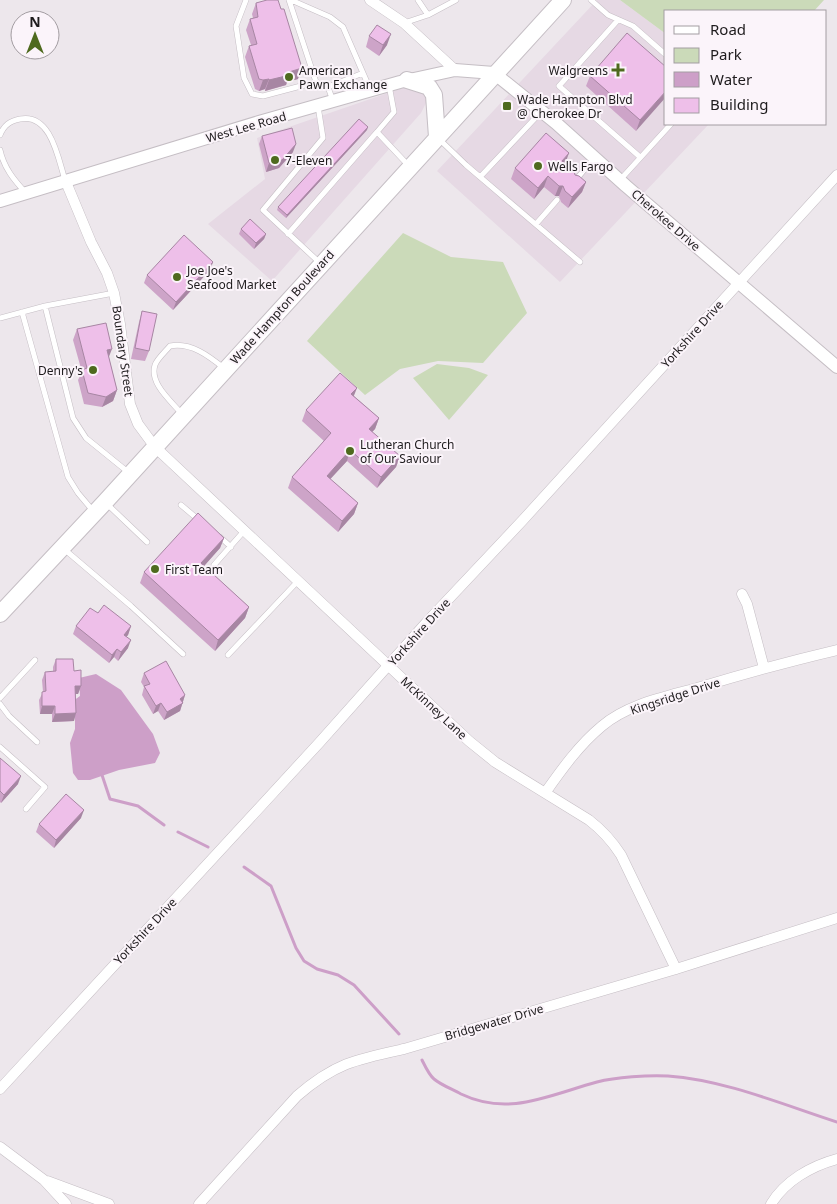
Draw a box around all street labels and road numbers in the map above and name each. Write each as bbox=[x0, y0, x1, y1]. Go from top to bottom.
street label: West Lee Road bbox=[204, 107, 288, 147]
street label: Cherokee Drive bbox=[628, 185, 704, 255]
street label: Wade Hampton Boulevard bbox=[226, 246, 338, 368]
street label: Yorkshire Drive bbox=[657, 296, 727, 371]
street label: Boundary Street bbox=[108, 304, 138, 398]
street label: Yorkshire Drive bbox=[384, 594, 454, 669]
street label: McKinney Lane bbox=[397, 673, 471, 743]
street label: Kingsridge Drive bbox=[628, 673, 722, 719]
street label: Yorkshire Drive bbox=[110, 894, 180, 968]
street label: Bridgewater Drive bbox=[443, 1000, 546, 1044]

